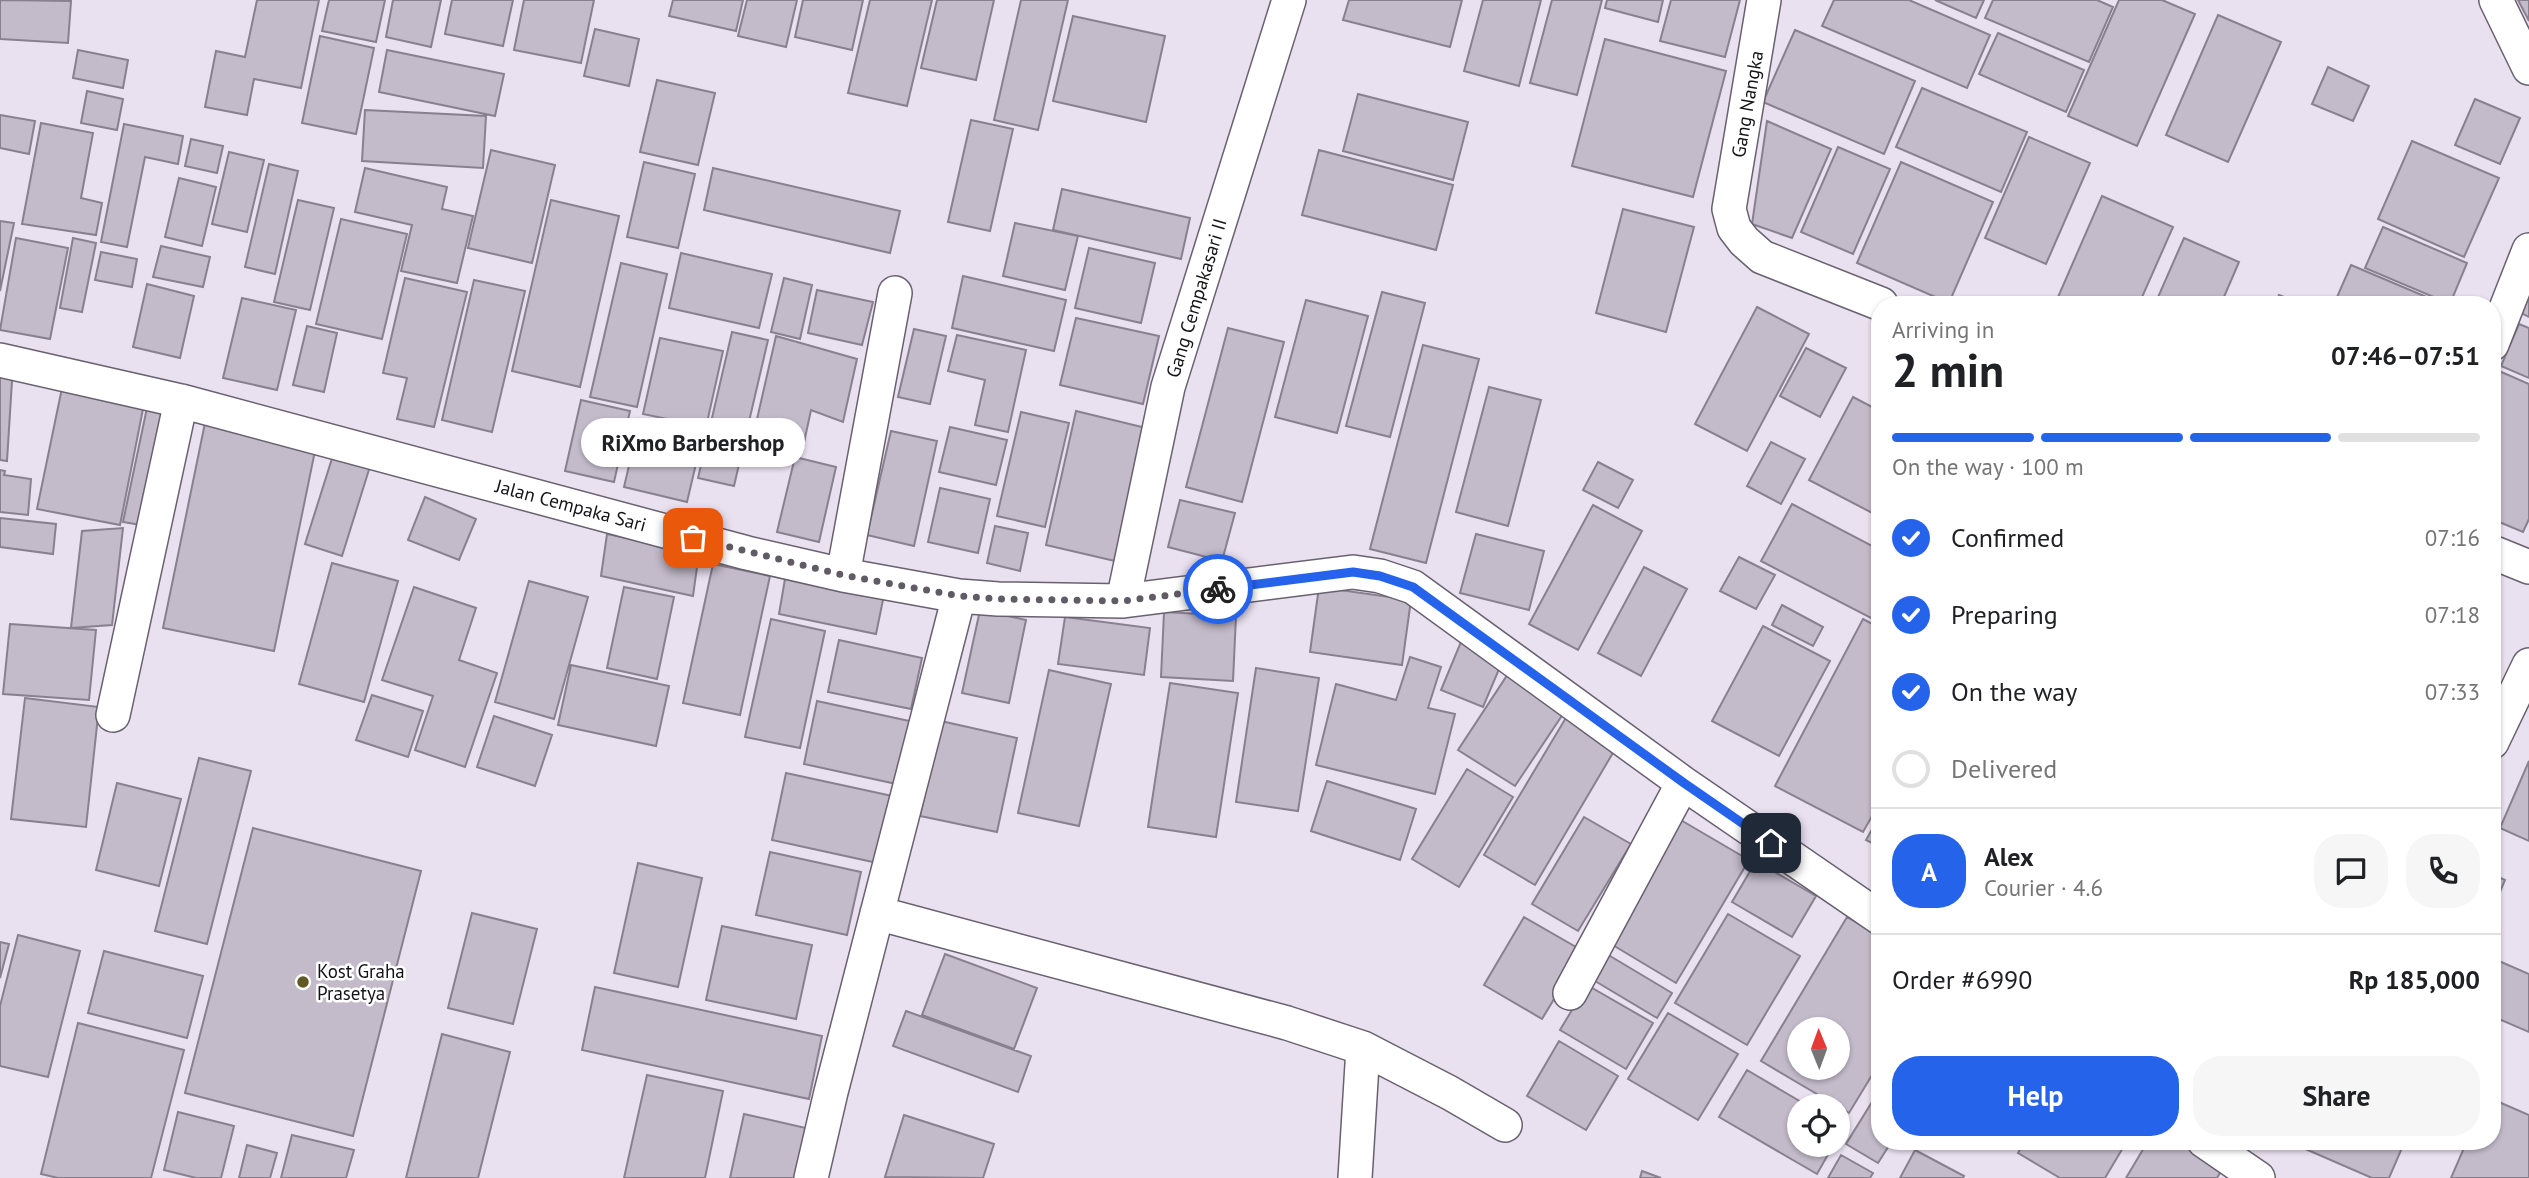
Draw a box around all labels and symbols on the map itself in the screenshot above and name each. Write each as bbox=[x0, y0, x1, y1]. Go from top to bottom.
street label: Gang Nangka bbox=[1726, 49, 1768, 159]
street label: Gang Cempakasari II bbox=[1160, 215, 1232, 381]
callout: RiXmo Barbershop bbox=[581, 419, 805, 468]
street label: Jalan Cempaka Sari bbox=[492, 473, 649, 537]
pin bbox=[663, 508, 723, 568]
courier bbox=[1183, 554, 1253, 624]
pin bbox=[1741, 813, 1801, 873]
place label: Kost Graha Prasetya bbox=[317, 959, 405, 1005]
marker: Kost Graha Prasetya bbox=[295, 974, 311, 990]
north arrow bbox=[1787, 1017, 1850, 1080]

